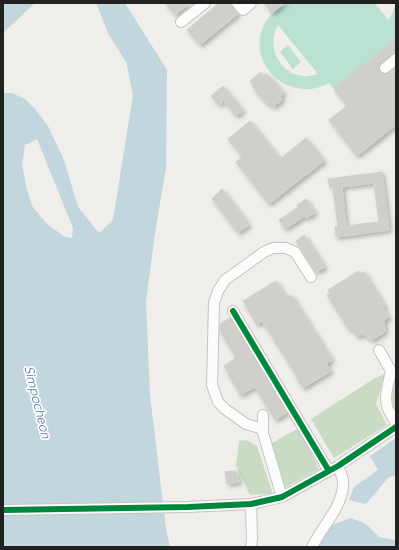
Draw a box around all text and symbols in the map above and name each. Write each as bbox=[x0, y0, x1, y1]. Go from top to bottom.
water label: Simpocheon bbox=[21, 364, 55, 441]

